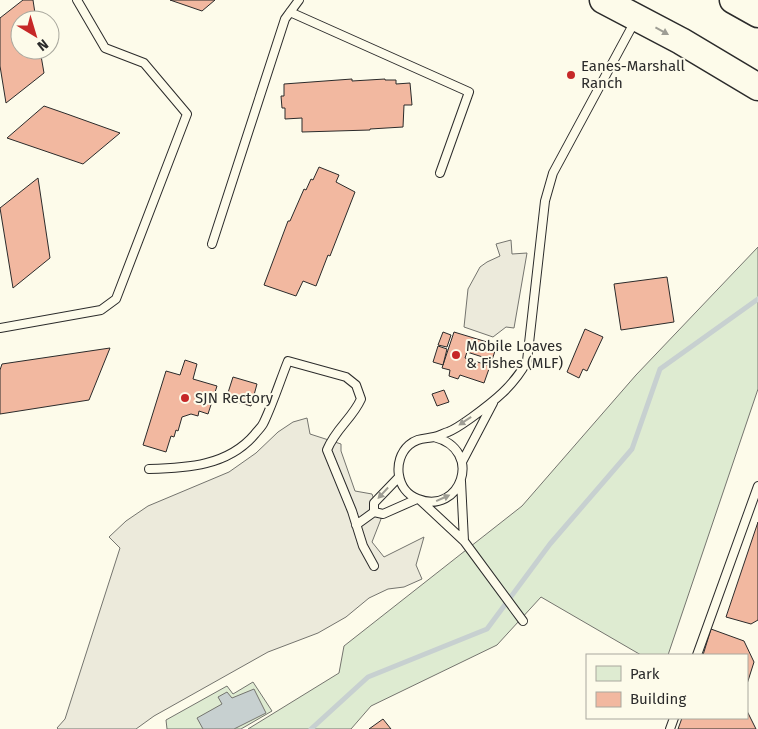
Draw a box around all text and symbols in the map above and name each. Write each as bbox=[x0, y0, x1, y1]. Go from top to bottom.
north arrow bbox=[10, 10, 60, 60]
one-way arrow bbox=[654, 27, 669, 35]
text: N bbox=[34, 35, 52, 54]
place label: Eanes-Marshall Ranch bbox=[581, 57, 685, 92]
marker: Eanes-Marshall Ranch bbox=[565, 69, 577, 81]
place label: Mobile Loaves & Fishes (MLF) bbox=[466, 337, 563, 372]
marker: Mobile Loaves & Fishes (MLF) bbox=[450, 349, 462, 361]
place label: SJN Rectory bbox=[195, 389, 274, 407]
marker: SJN Rectory bbox=[179, 392, 191, 404]
one-way arrow bbox=[459, 417, 472, 426]
one-way arrow bbox=[377, 487, 389, 499]
one-way arrow bbox=[436, 493, 450, 501]
legend bbox=[586, 654, 748, 719]
text: Park bbox=[630, 665, 660, 683]
text: Building bbox=[630, 690, 686, 708]

